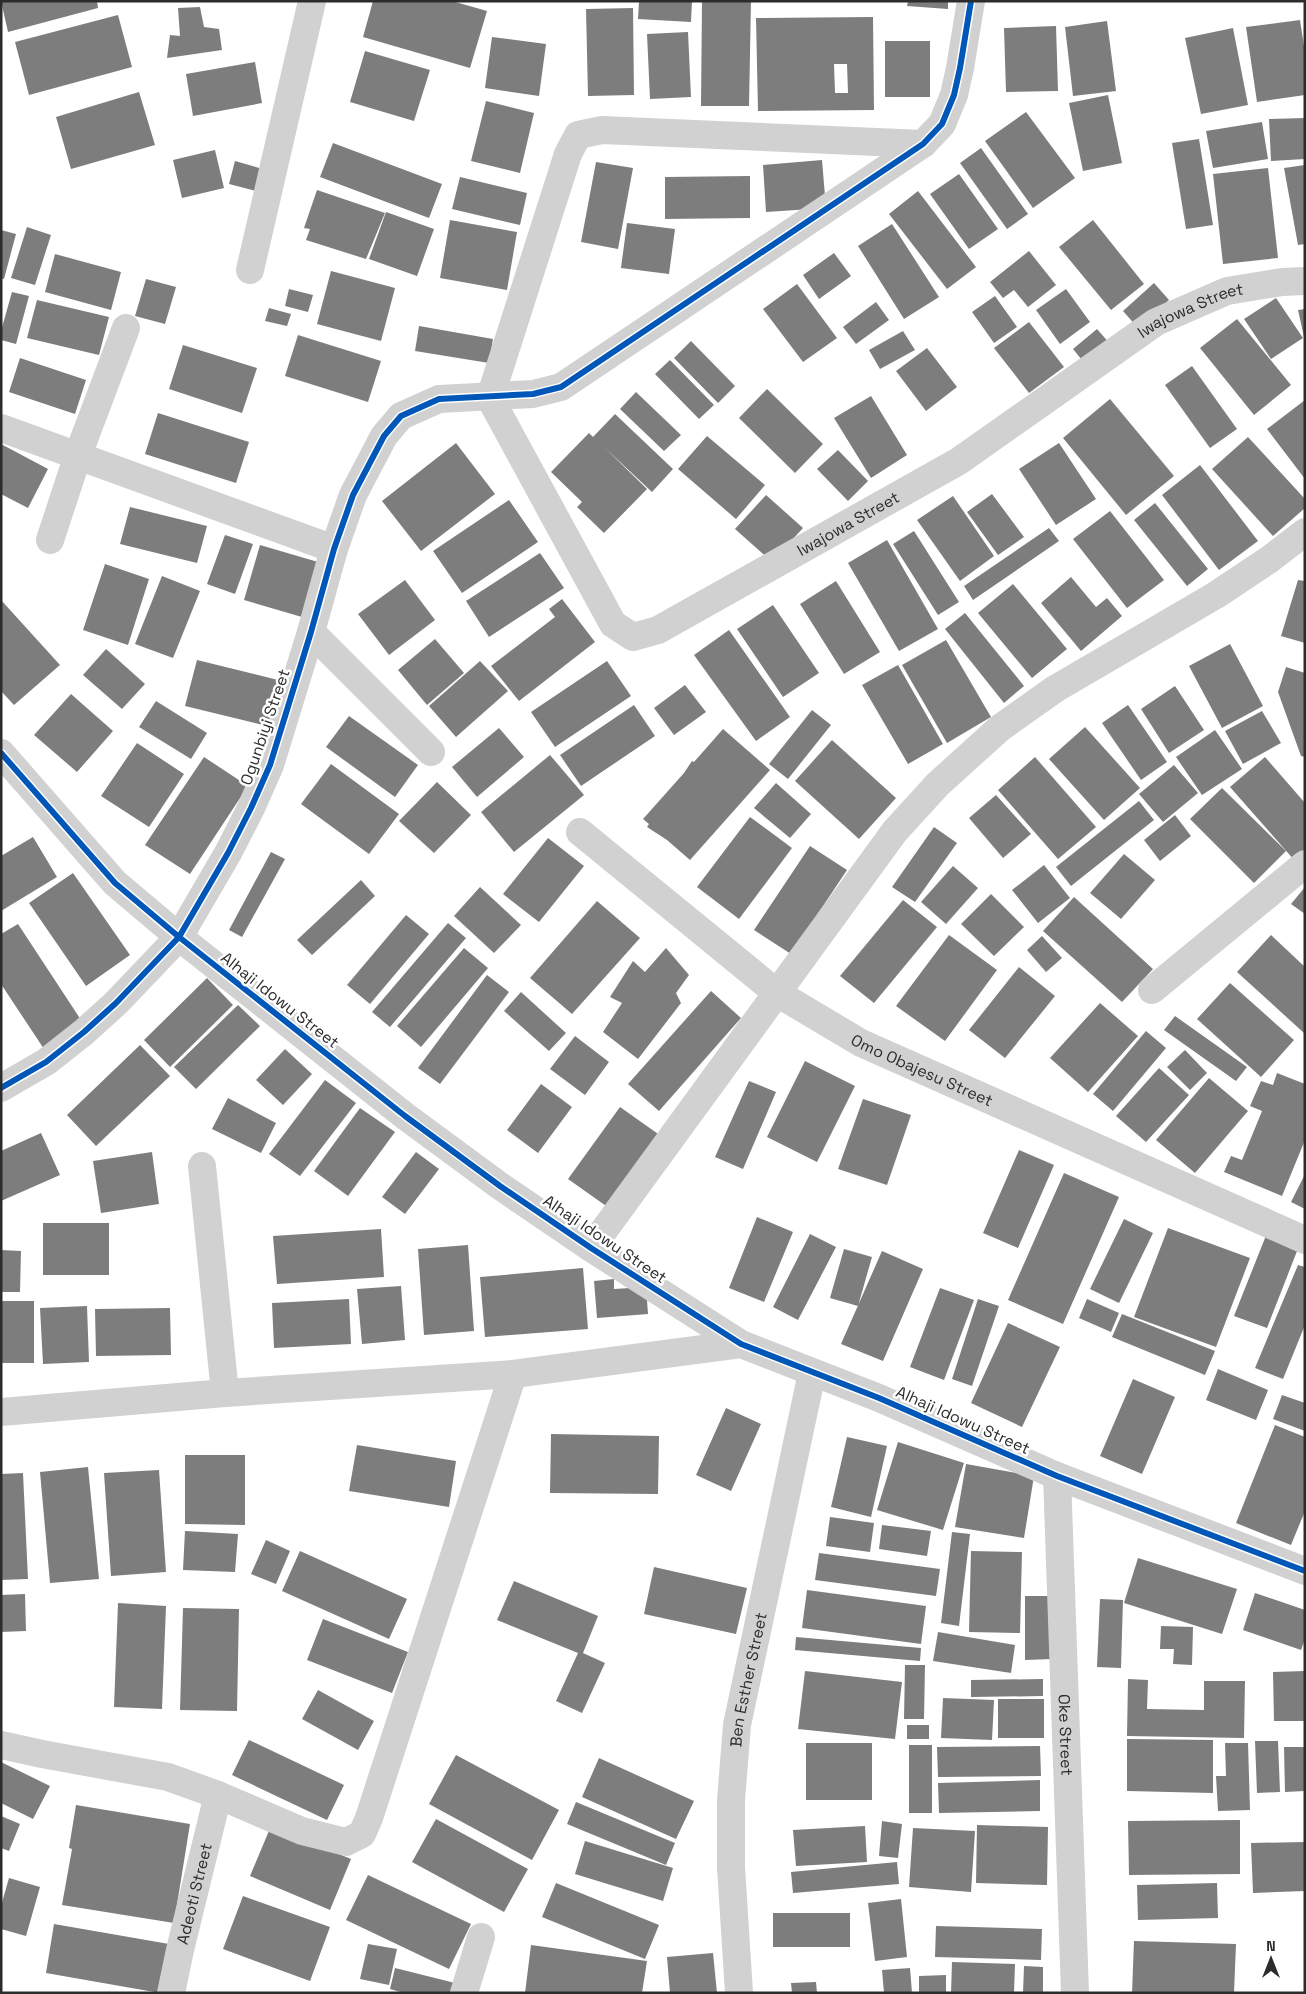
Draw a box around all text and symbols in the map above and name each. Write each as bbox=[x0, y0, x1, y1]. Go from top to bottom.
street label: Iwajowa Street bbox=[1133, 278, 1245, 342]
street label: Iwajowa Street bbox=[793, 486, 903, 561]
street label: Ogunbiyi Street bbox=[235, 666, 295, 788]
street label: Alhaji Idowu Street bbox=[217, 947, 343, 1053]
street label: Omo Obajesu Street bbox=[847, 1029, 996, 1111]
street label: Alhaji Idowu Street bbox=[539, 1190, 671, 1288]
street label: Alhaji Idowu Street bbox=[893, 1381, 1033, 1459]
street label: Ben Esther Street bbox=[725, 1610, 771, 1748]
street label: Oke Street bbox=[1054, 1694, 1078, 1776]
street label: Adeoti Street bbox=[171, 1841, 216, 1947]
north arrow bbox=[1246, 1934, 1296, 1984]
text: N bbox=[1266, 1937, 1276, 1955]

